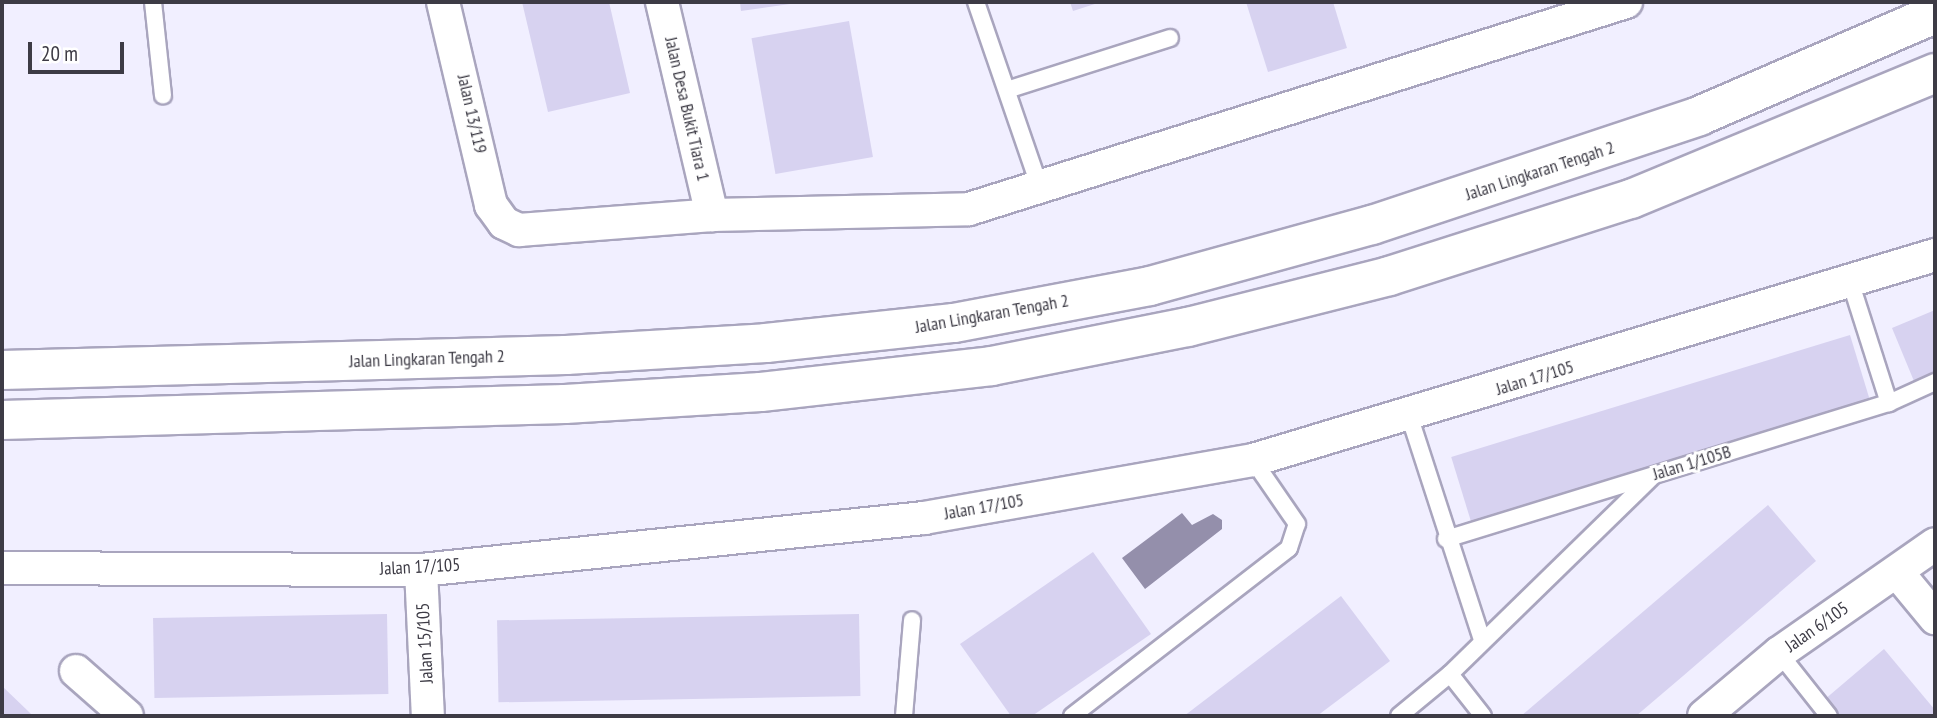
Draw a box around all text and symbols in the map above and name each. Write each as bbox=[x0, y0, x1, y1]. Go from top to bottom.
scale bar bbox=[32, 28, 128, 72]
street label: Jalan Desa Bukit Tiara 1 bbox=[660, 35, 714, 183]
text: 20 m bbox=[41, 40, 78, 67]
street label: Jalan 13/119 bbox=[452, 72, 492, 156]
street label: Jalan Lingkaran Tengah 2 bbox=[1462, 137, 1618, 205]
street label: Jalan Lingkaran Tengah 2 bbox=[913, 290, 1071, 338]
street label: Jalan Lingkaran Tengah 2 bbox=[349, 345, 505, 373]
street label: Jalan 17/105 bbox=[1493, 356, 1577, 400]
street label: Jalan 1/105B bbox=[1650, 441, 1734, 485]
street label: Jalan 17/105 bbox=[943, 489, 1025, 525]
street label: Jalan 17/105 bbox=[379, 554, 461, 580]
street label: Jalan 6/105 bbox=[1781, 597, 1853, 657]
street label: Jalan 15/105 bbox=[412, 602, 438, 684]

